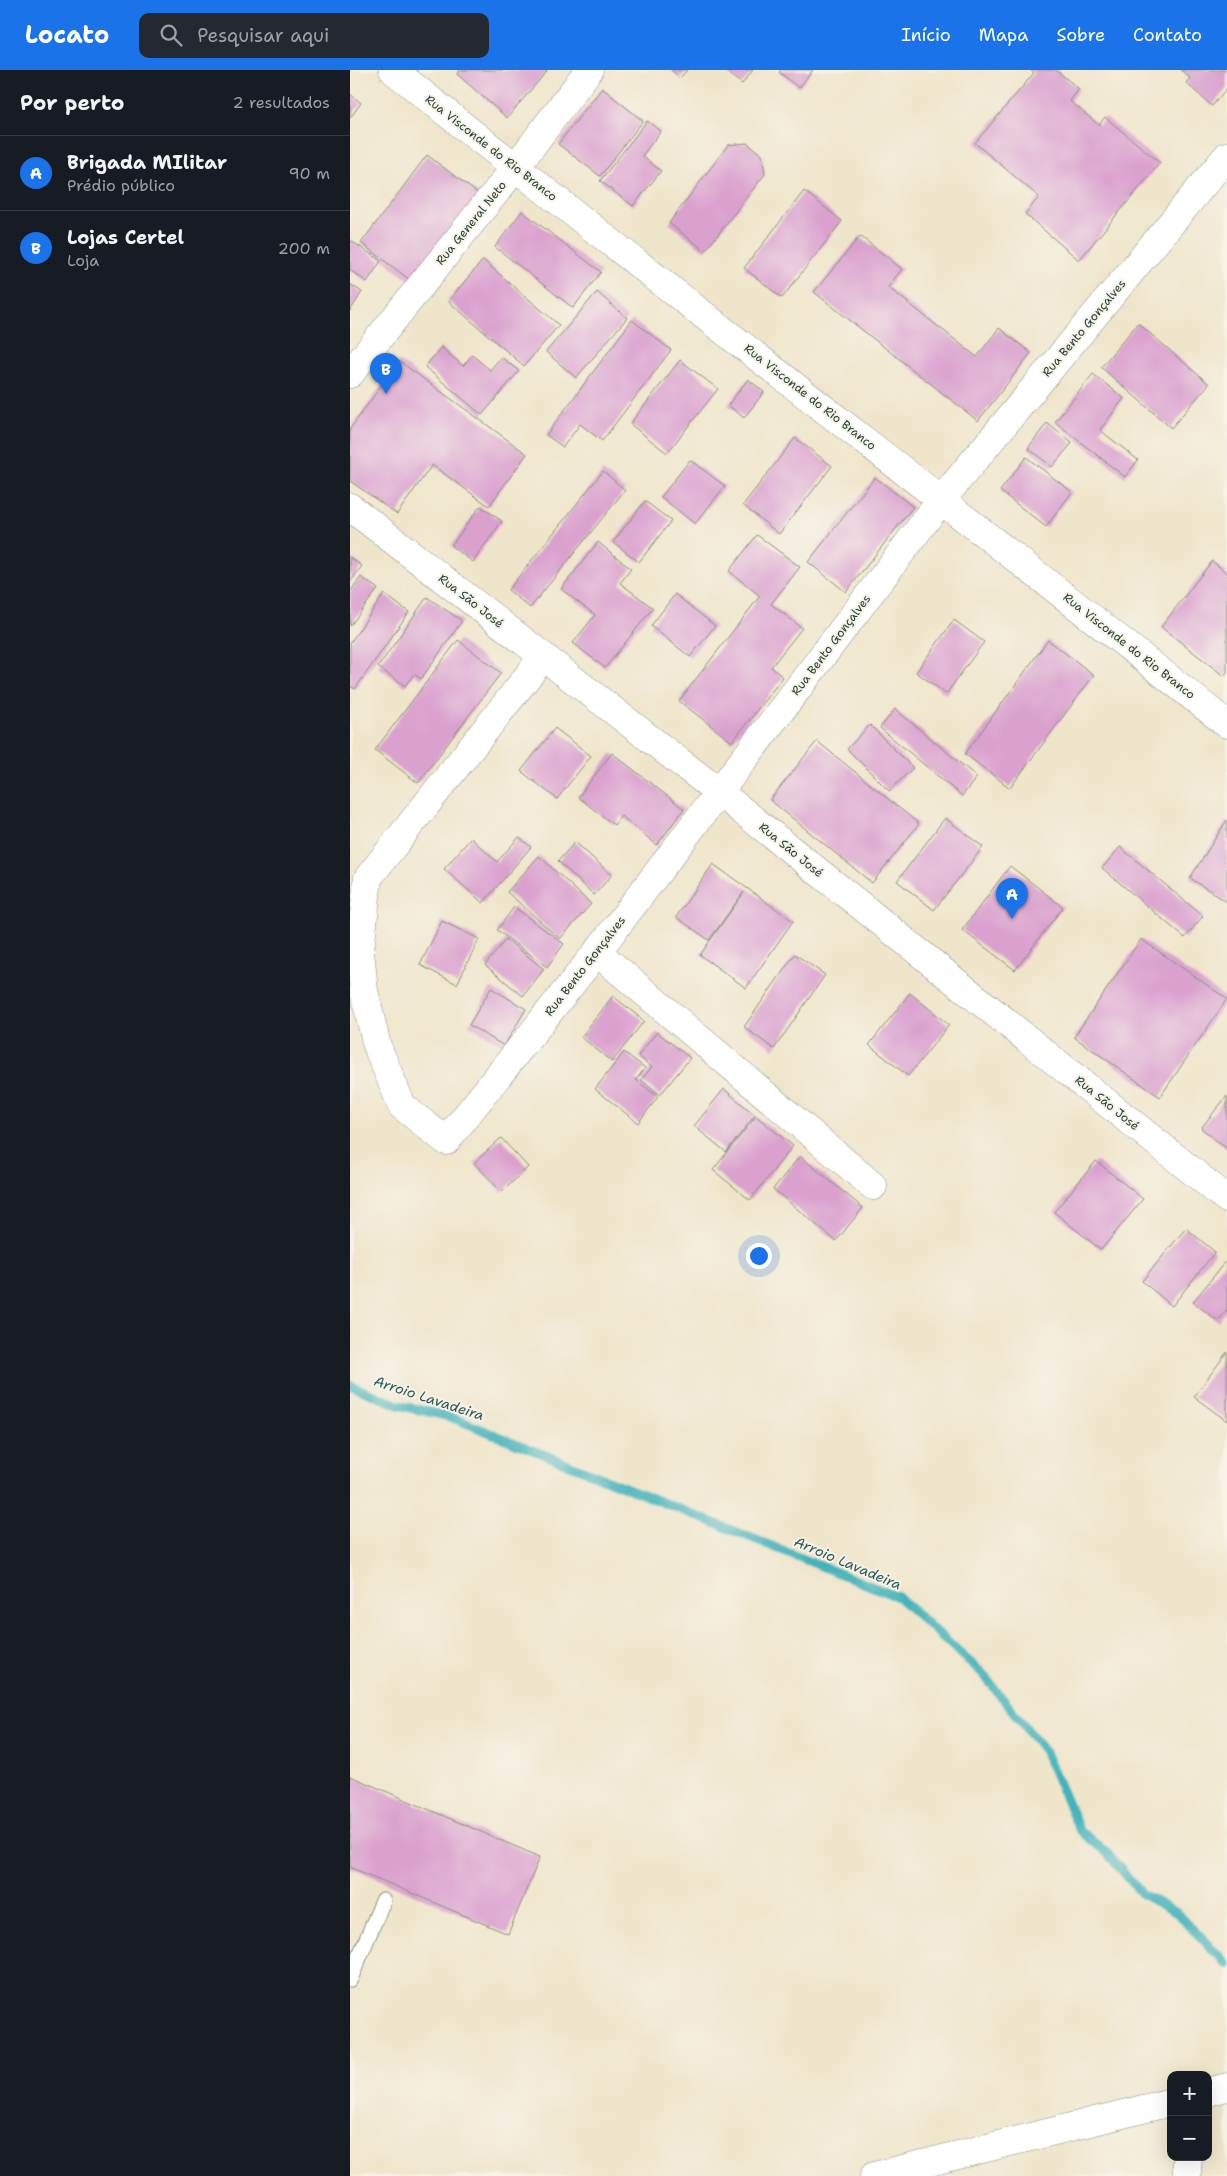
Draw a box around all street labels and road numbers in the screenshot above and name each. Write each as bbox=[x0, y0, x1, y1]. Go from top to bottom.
street label: Rua Visconde do Rio Branco bbox=[422, 91, 560, 205]
street label: Rua General Neto bbox=[432, 178, 510, 268]
street label: Rua Bento Gonçalves bbox=[1038, 276, 1130, 380]
street label: Rua Visconde do Rio Branco bbox=[741, 340, 879, 454]
street label: Rua São José bbox=[435, 571, 507, 632]
street label: Rua Visconde do Rio Branco bbox=[1060, 589, 1198, 703]
street label: Rua Bento Gonçalves bbox=[788, 591, 874, 699]
street label: Rua São José bbox=[755, 819, 827, 881]
street label: Rua Bento Gonçalves bbox=[541, 913, 629, 1019]
street label: Rua São José bbox=[1071, 1072, 1143, 1134]

